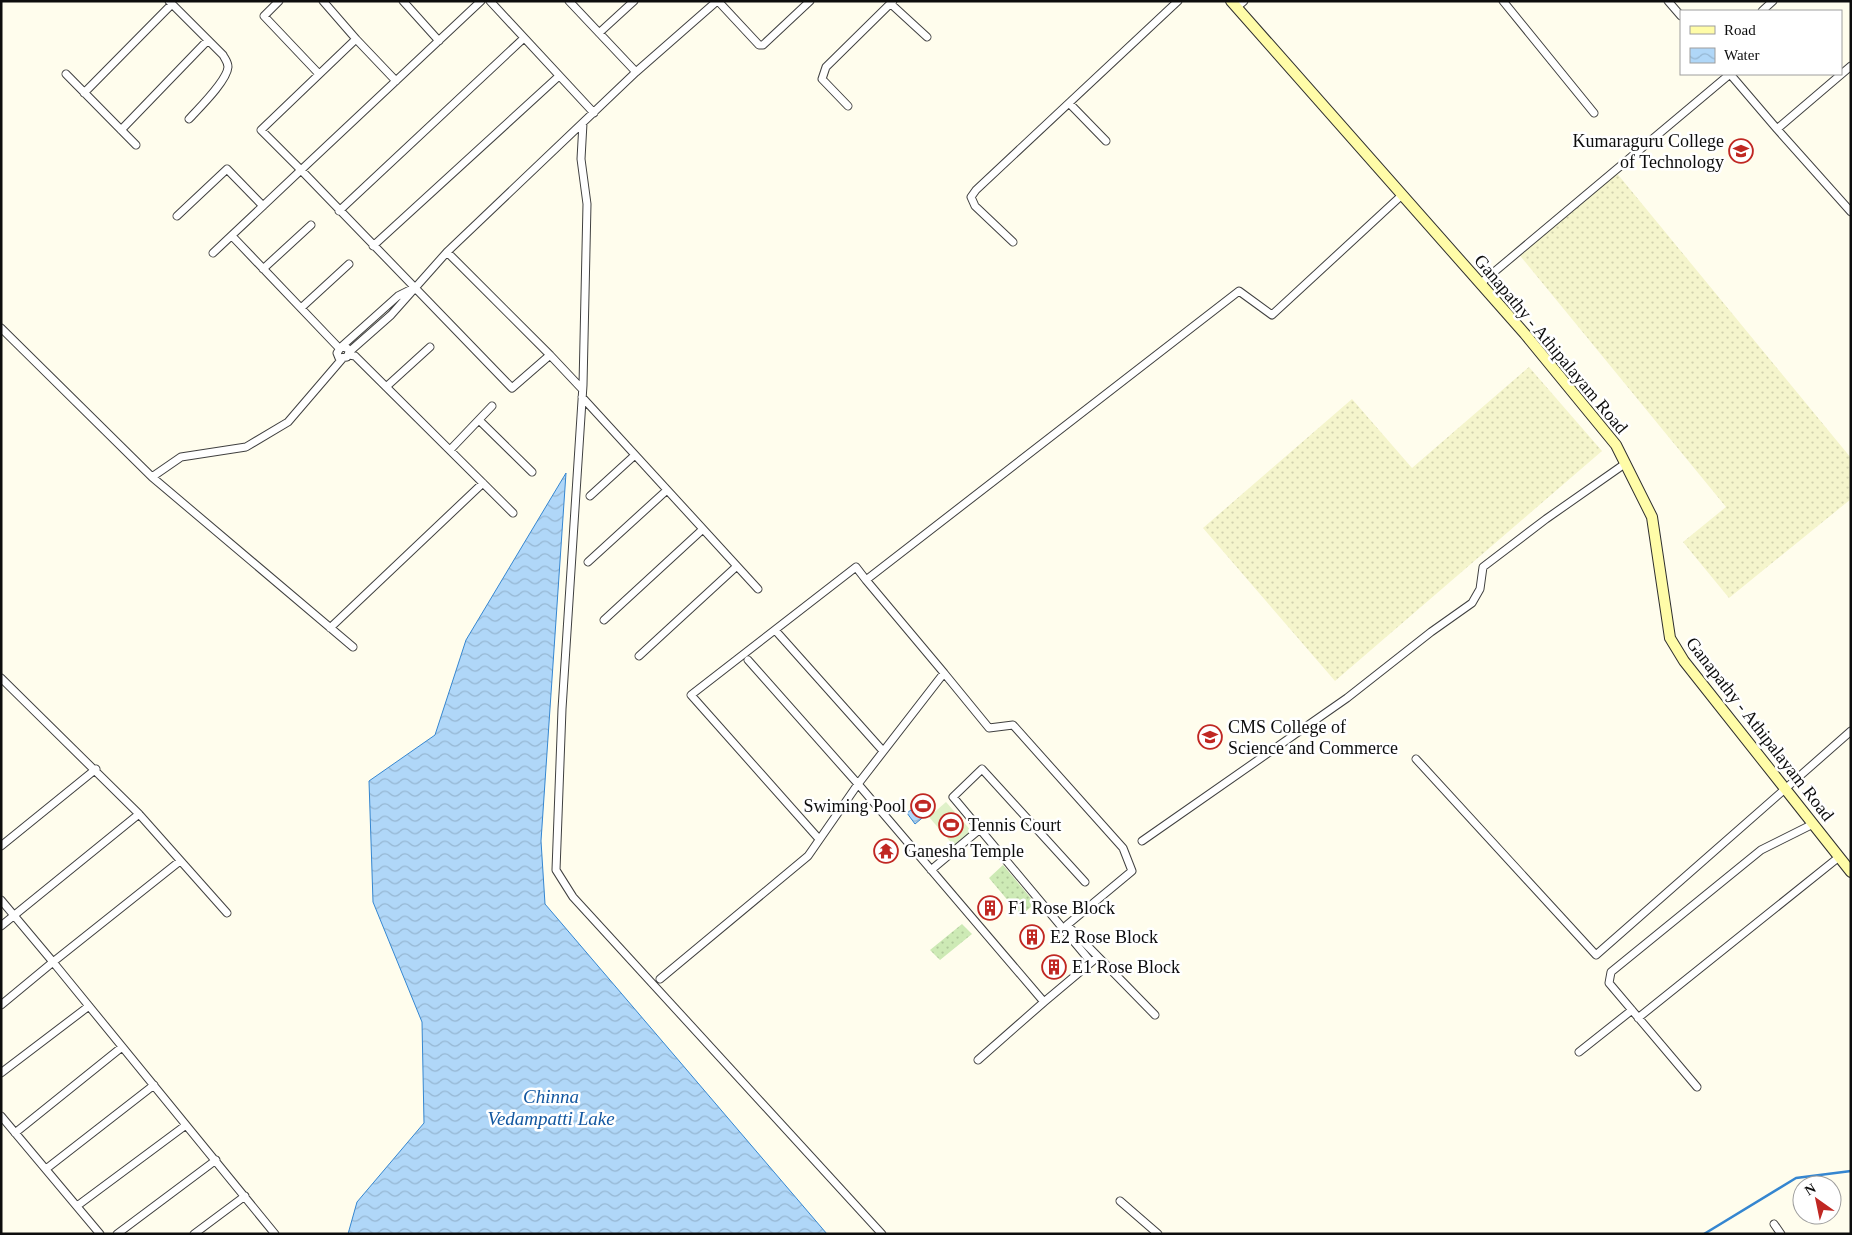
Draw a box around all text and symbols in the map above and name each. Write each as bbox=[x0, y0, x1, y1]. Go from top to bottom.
legend bbox=[1680, 10, 1842, 75]
text: Road bbox=[1724, 22, 1756, 38]
text: Water bbox=[1724, 47, 1759, 63]
place label: Kumaraguru College of Technology bbox=[1573, 131, 1724, 172]
school or university icon: Kumaraguru College of Technology bbox=[1728, 138, 1754, 164]
street label: Ganapathy - Athipalayam Road bbox=[1470, 250, 1632, 438]
street label: Ganapathy - Athipalayam Road bbox=[1682, 633, 1838, 825]
place label: CMS College of Science and Commerce bbox=[1228, 717, 1398, 758]
school or university icon: CMS College of Science and Commerce bbox=[1197, 724, 1223, 750]
sports icon: Swiming Pool bbox=[910, 793, 936, 819]
place label: Swiming Pool bbox=[803, 796, 906, 816]
sports icon: Tennis Court bbox=[938, 812, 964, 838]
place label: Tennis Court bbox=[968, 815, 1061, 835]
temple icon: Ganesha Temple bbox=[873, 838, 899, 864]
place label: Ganesha Temple bbox=[904, 841, 1024, 861]
building icon: F1 Rose Block bbox=[977, 895, 1003, 921]
place label: F1 Rose Block bbox=[1008, 898, 1115, 918]
building icon: E2 Rose Block bbox=[1019, 924, 1045, 950]
place label: E2 Rose Block bbox=[1050, 927, 1158, 947]
building icon: E1 Rose Block bbox=[1041, 954, 1067, 980]
place label: E1 Rose Block bbox=[1072, 957, 1180, 977]
water label: Chinna Vedampatti Lake bbox=[487, 1086, 615, 1129]
north arrow bbox=[1792, 1175, 1842, 1225]
text: N bbox=[1802, 1180, 1819, 1199]

